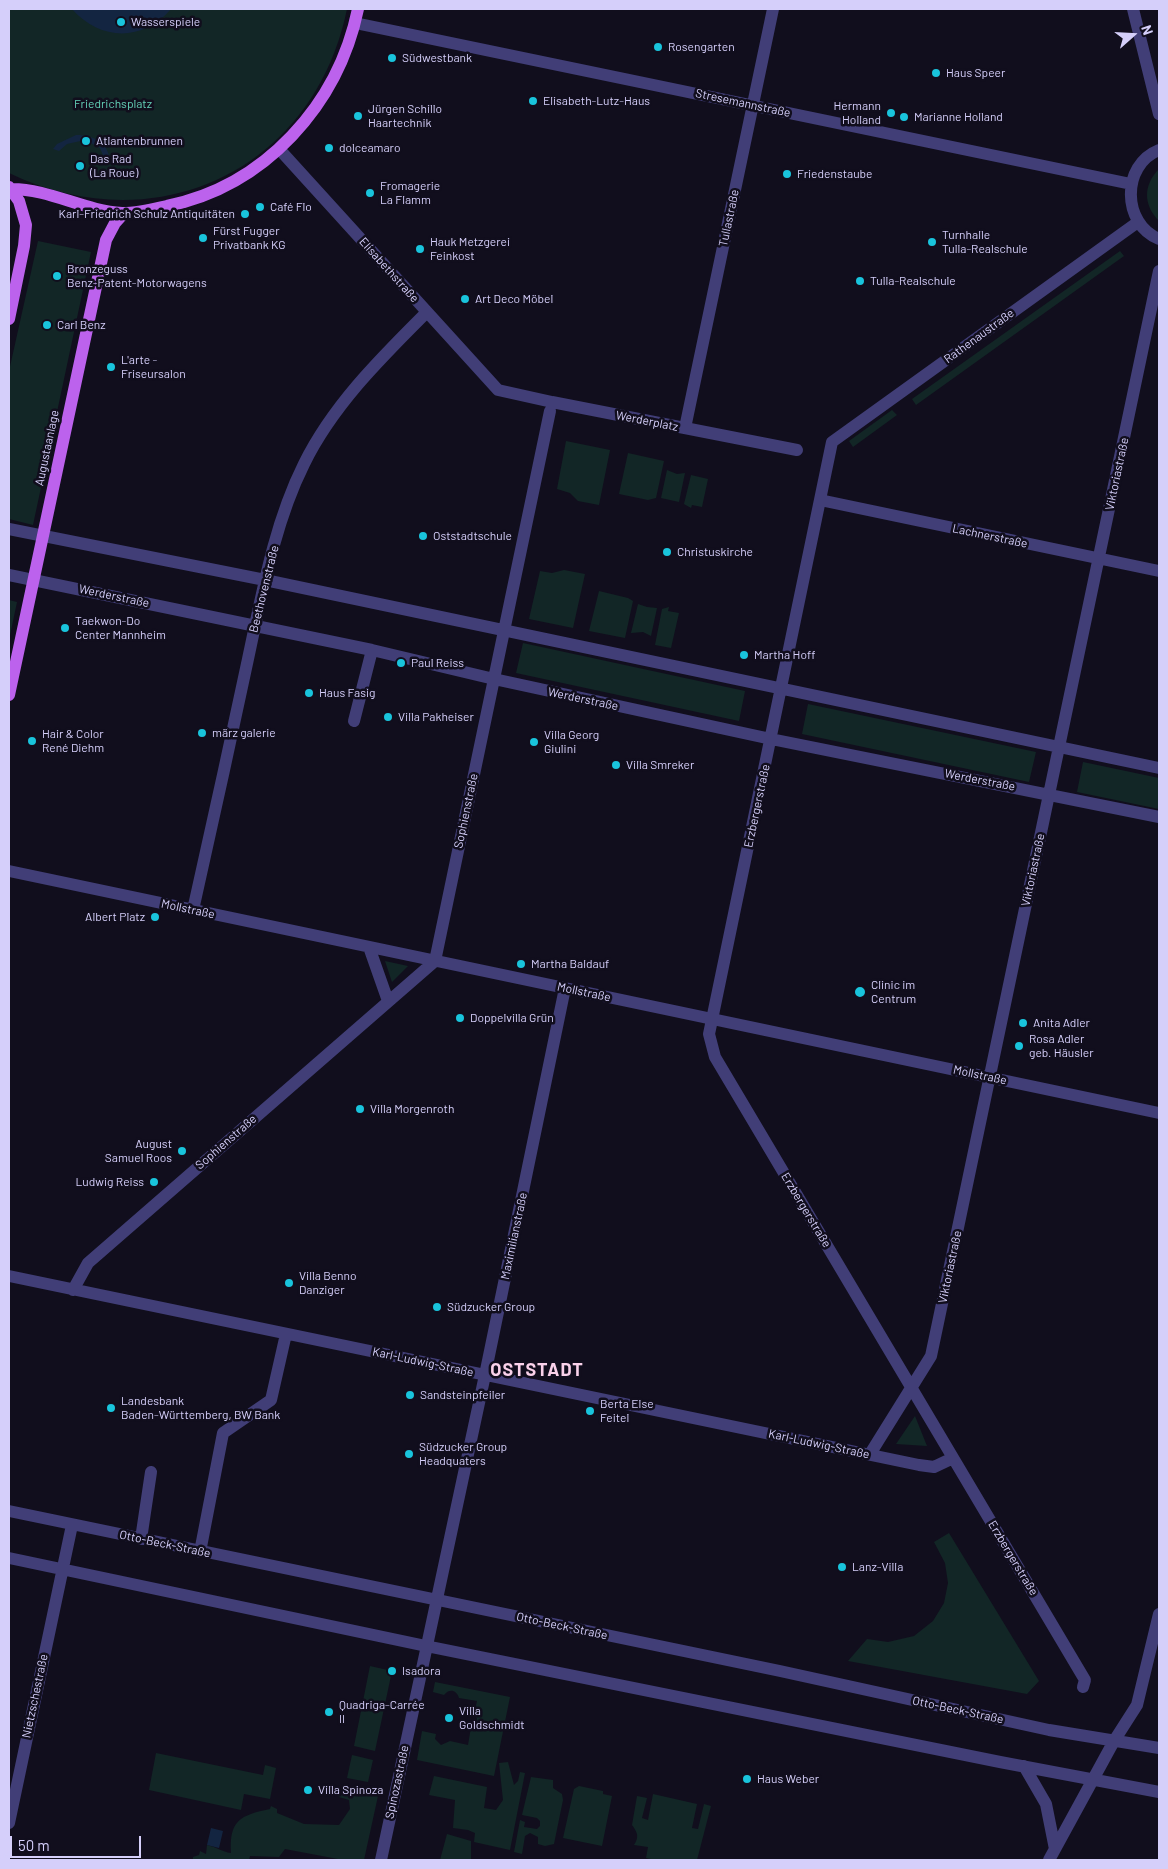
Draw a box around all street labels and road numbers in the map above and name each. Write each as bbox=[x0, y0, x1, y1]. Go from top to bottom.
street label: Stresemannstraße bbox=[694, 86, 792, 120]
street label: Tullastraße bbox=[716, 188, 742, 248]
street label: Elisabethstraße bbox=[356, 235, 422, 305]
street label: Rathenaustraße bbox=[941, 306, 1017, 366]
street label: Werderplatz bbox=[615, 408, 679, 434]
street label: Augustaanlage bbox=[32, 409, 62, 487]
street label: Viktoriastraße bbox=[1102, 436, 1132, 512]
street label: Lachnerstraße bbox=[951, 521, 1029, 551]
street label: Beethovenstraße bbox=[246, 544, 282, 634]
street label: Werderstraße bbox=[77, 582, 151, 610]
street label: Werderstraße bbox=[546, 685, 620, 713]
street label: Erzbergerstraße bbox=[741, 763, 773, 849]
street label: Werderstraße bbox=[943, 766, 1017, 794]
street label: Sophienstraße bbox=[451, 772, 481, 850]
street label: Viktoriastraße bbox=[1018, 832, 1048, 908]
street label: Mollstraße bbox=[160, 896, 216, 922]
street label: Mollstraße bbox=[556, 979, 612, 1005]
street label: Mollstraße bbox=[952, 1062, 1008, 1088]
street label: Sophienstraße bbox=[193, 1112, 259, 1172]
street label: Erzbergerstraße bbox=[778, 1170, 834, 1250]
street label: Maximilianstraße bbox=[498, 1191, 530, 1281]
street label: Viktoriastraße bbox=[935, 1229, 965, 1305]
street label: Karl-Ludwig-Straße bbox=[371, 1344, 475, 1380]
street label: Karl-Ludwig-Straße bbox=[767, 1426, 871, 1462]
street label: Erzbergerstraße bbox=[985, 1518, 1041, 1598]
street label: Otto-Beck-Straße bbox=[118, 1527, 212, 1561]
street label: Otto-Beck-Straße bbox=[515, 1609, 609, 1643]
street label: Nietzschestraße bbox=[19, 1653, 51, 1739]
street label: Otto-Beck-Straße bbox=[911, 1693, 1005, 1727]
street label: Spinozastraße bbox=[382, 1744, 412, 1820]

